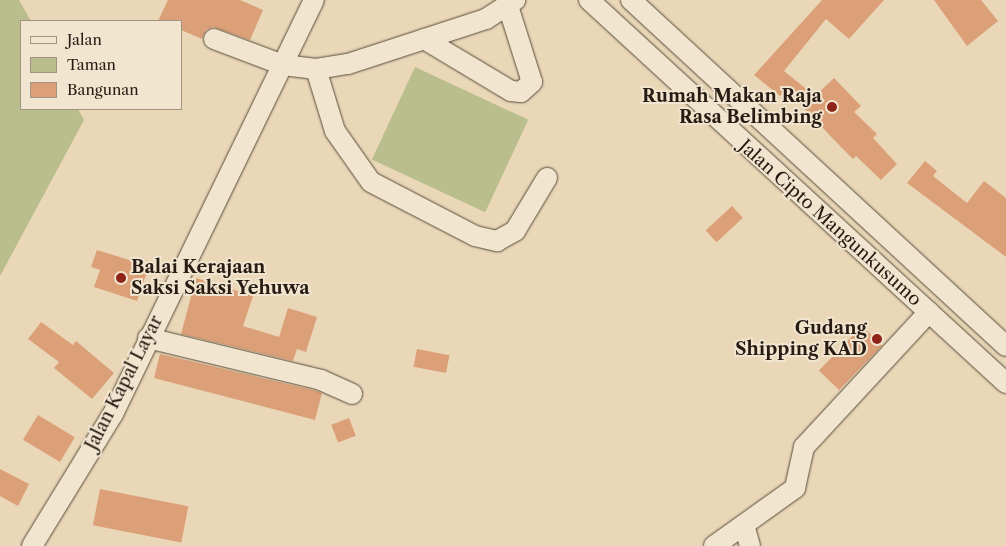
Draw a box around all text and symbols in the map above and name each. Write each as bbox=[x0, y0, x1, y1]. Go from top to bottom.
legend bbox=[20, 20, 182, 110]
text: Jalan bbox=[67, 30, 102, 49]
text: Taman bbox=[67, 55, 116, 74]
text: Bangunan bbox=[67, 80, 139, 99]
place label: Rumah Makan Raja Rasa Belimbing bbox=[642, 86, 822, 128]
marker: Rumah Makan Raja Rasa Belimbing bbox=[826, 101, 838, 113]
street label: Jalan Cipto Mangunkusumo bbox=[734, 135, 926, 311]
place label: Balai Kerajaan Saksi Saksi Yehuwa bbox=[131, 257, 310, 300]
marker: Balai Kerajaan Saksi Saksi Yehuwa bbox=[115, 272, 127, 284]
street label: Jalan Kapal Layar bbox=[81, 312, 167, 454]
place label: Gudang Shipping KAD bbox=[735, 318, 867, 360]
marker: Gudang Shipping KAD bbox=[871, 333, 883, 345]

